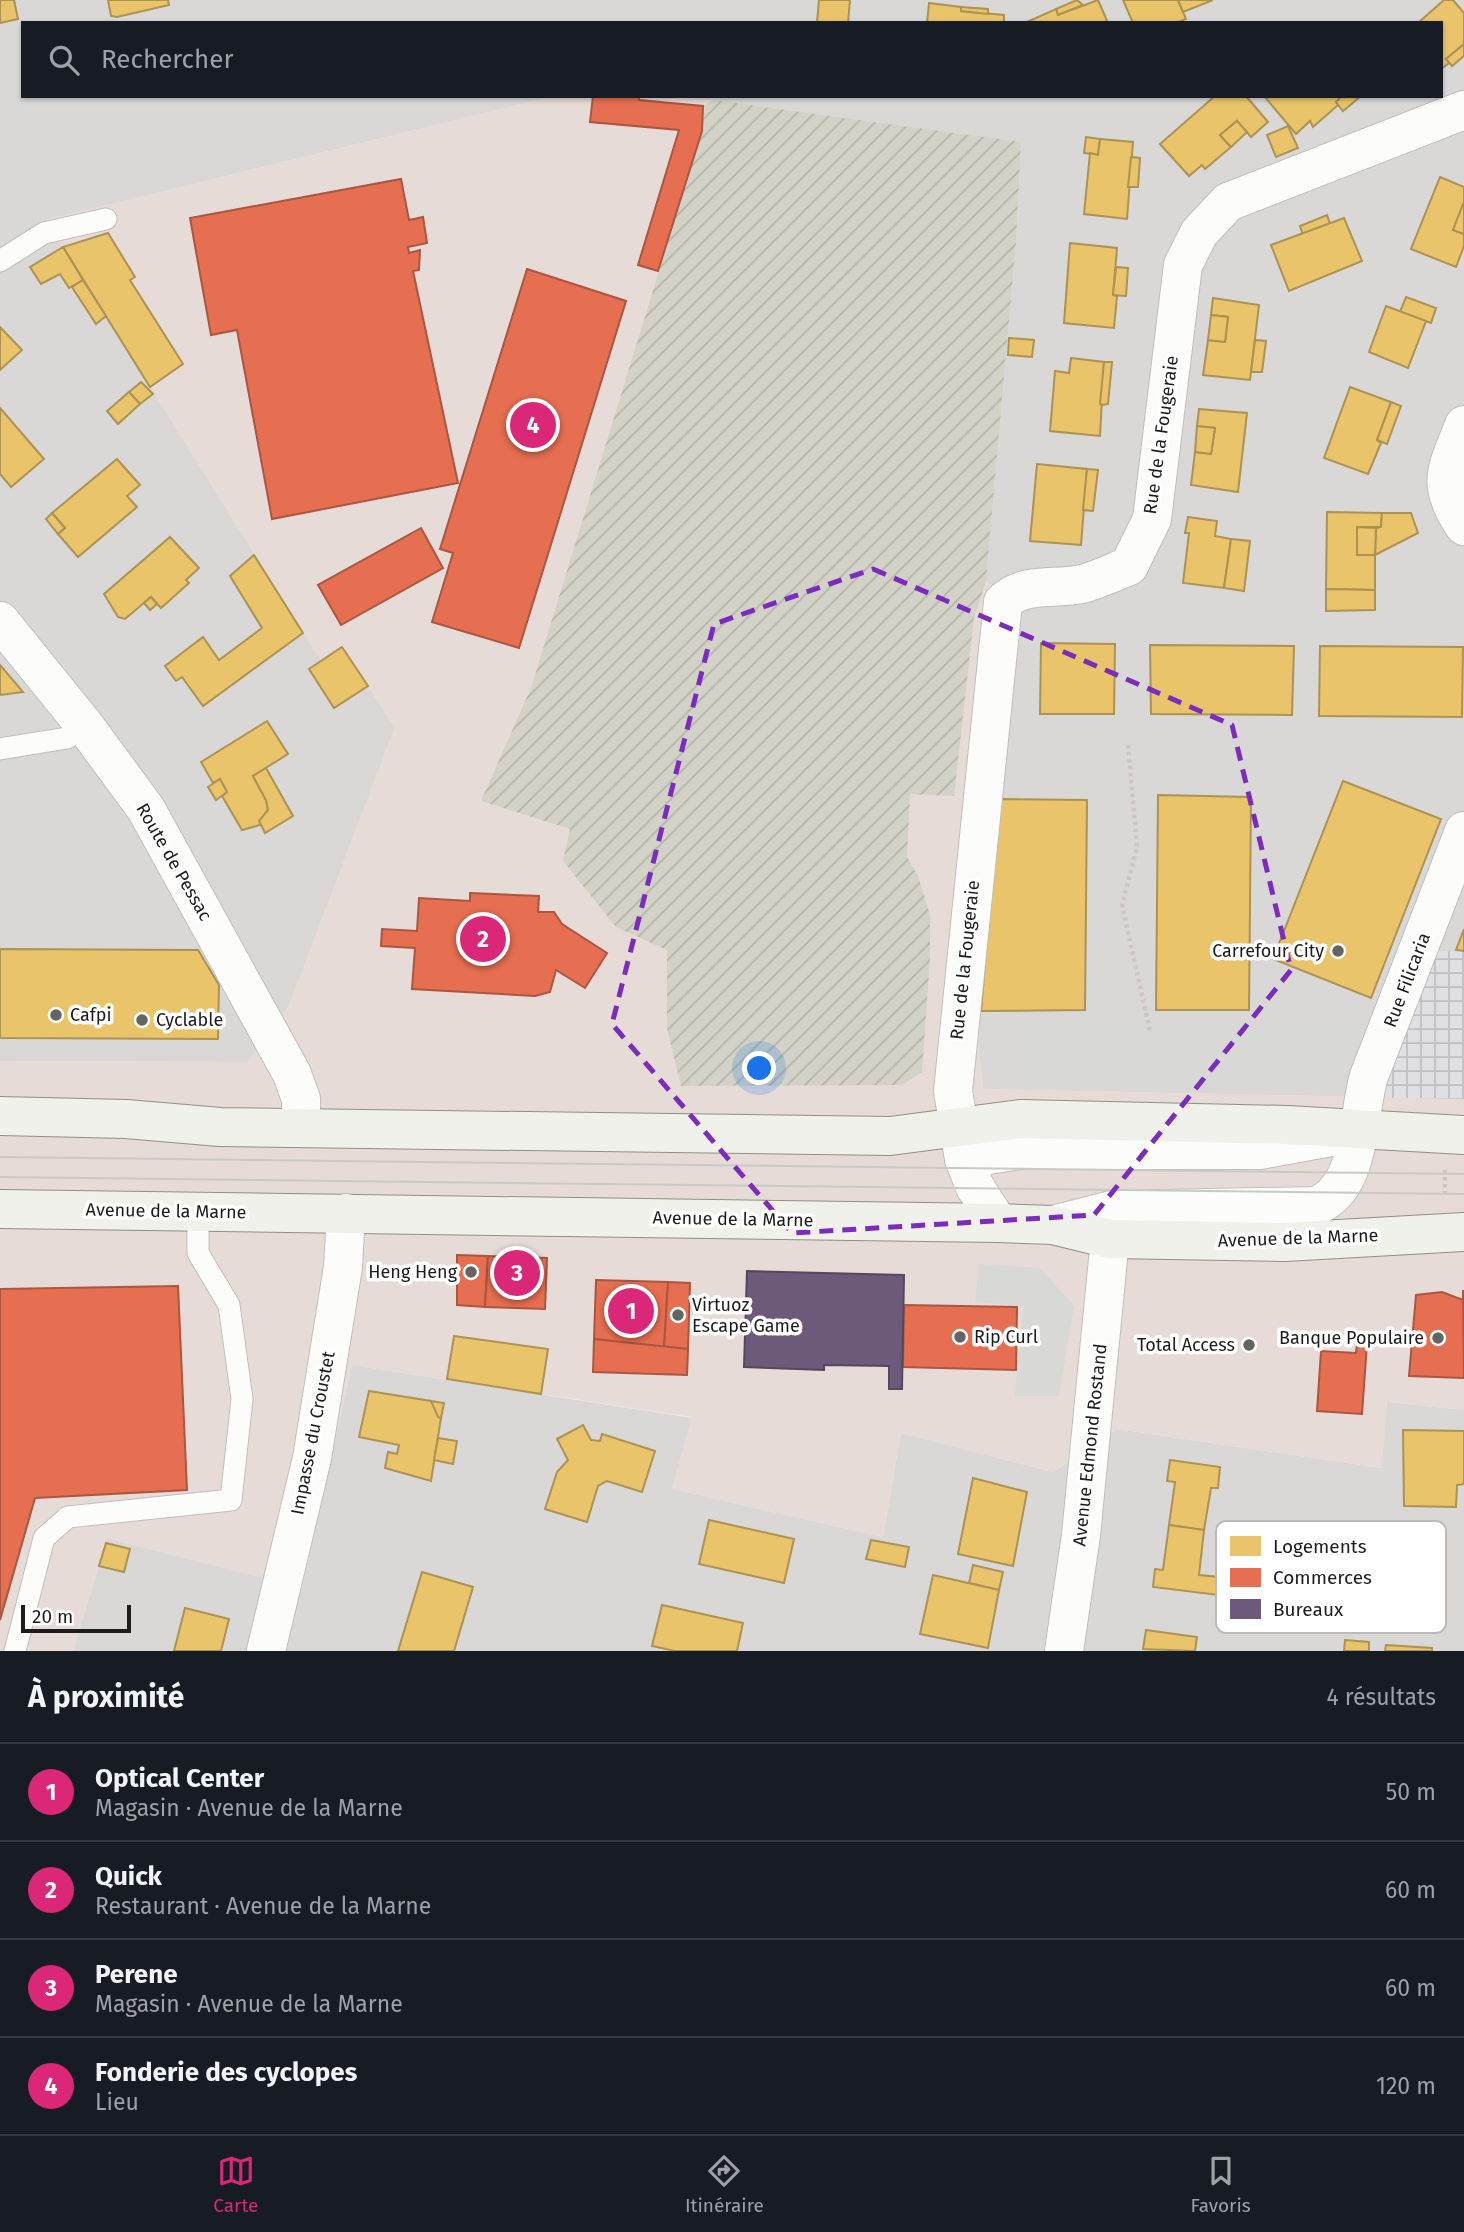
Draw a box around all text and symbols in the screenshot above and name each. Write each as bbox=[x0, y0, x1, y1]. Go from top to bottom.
search box bbox=[21, 21, 1443, 98]
icon: search bbox=[45, 41, 83, 79]
text: Rechercher bbox=[101, 44, 233, 75]
street label: Rue de la Fougeraie bbox=[1139, 354, 1183, 516]
pin: 4 bbox=[510, 399, 556, 451]
street label: Route de Pessac bbox=[131, 799, 217, 925]
street label: Rue de la Fougeraie bbox=[946, 879, 984, 1041]
pin: 2 bbox=[460, 913, 506, 965]
street label: Rue Filicaria bbox=[1379, 930, 1435, 1030]
place label: Carrefour City bbox=[1212, 940, 1324, 962]
marker: Carrefour City bbox=[1330, 943, 1346, 959]
place label: Cafpi bbox=[70, 1004, 112, 1026]
marker: Cafpi bbox=[48, 1007, 64, 1023]
place label: Cyclable bbox=[156, 1009, 223, 1031]
marker: Cyclable bbox=[134, 1012, 150, 1028]
your location bbox=[742, 1051, 776, 1085]
street label: Avenue de la Marne bbox=[85, 1199, 247, 1223]
street label: Avenue de la Marne bbox=[652, 1207, 814, 1231]
street label: Avenue de la Marne bbox=[1217, 1224, 1379, 1252]
pin: 3 bbox=[494, 1247, 540, 1299]
place label: Heng Heng bbox=[368, 1261, 458, 1283]
marker: Heng Heng bbox=[463, 1264, 479, 1280]
pin: 1 bbox=[608, 1285, 654, 1337]
place label: Virtuoz Escape Game bbox=[692, 1294, 800, 1337]
marker: Virtuoz Escape Game bbox=[670, 1307, 686, 1323]
place label: Rip Curl bbox=[974, 1326, 1038, 1348]
place label: Banque Populaire bbox=[1279, 1327, 1424, 1349]
marker: Rip Curl bbox=[952, 1329, 968, 1345]
marker: Banque Populaire bbox=[1430, 1330, 1446, 1346]
place label: Total Access bbox=[1137, 1334, 1235, 1356]
marker: Total Access bbox=[1241, 1337, 1257, 1353]
street label: Avenue Edmond Rostand bbox=[1068, 1343, 1112, 1547]
street label: Impasse du Croustet bbox=[286, 1349, 340, 1517]
legend bbox=[1216, 1521, 1446, 1633]
text: Logements bbox=[1273, 1535, 1367, 1558]
text: Commerces bbox=[1273, 1566, 1372, 1589]
text: Bureaux bbox=[1273, 1598, 1344, 1621]
scale bar bbox=[21, 1602, 131, 1634]
text: 20 m bbox=[32, 1605, 73, 1628]
text: À proximité bbox=[28, 1679, 184, 1715]
text: 4 résultats bbox=[1326, 1683, 1436, 1711]
text: Optical Center bbox=[95, 1763, 264, 1794]
text: 1 bbox=[46, 1778, 56, 1806]
text: 50 m bbox=[1386, 1778, 1436, 1806]
text: Magasin · Avenue de la Marne bbox=[95, 1794, 403, 1822]
text: Quick bbox=[95, 1861, 162, 1892]
text: 2 bbox=[45, 1876, 57, 1904]
text: 60 m bbox=[1385, 1876, 1436, 1904]
text: Restaurant · Avenue de la Marne bbox=[95, 1892, 431, 1920]
text: Perene bbox=[95, 1959, 178, 1990]
text: 3 bbox=[45, 1974, 57, 2002]
text: 60 m bbox=[1385, 1974, 1436, 2002]
text: Magasin · Avenue de la Marne bbox=[95, 1990, 403, 2018]
text: Fonderie des cyclopes bbox=[95, 2057, 357, 2088]
text: 4 bbox=[45, 2072, 58, 2100]
text: 120 m bbox=[1376, 2072, 1436, 2100]
text: Lieu bbox=[95, 2088, 139, 2116]
tab: Carte bbox=[213, 2152, 258, 2217]
tab: Itinéraire bbox=[685, 2152, 764, 2217]
tab: Favoris bbox=[1190, 2152, 1251, 2217]

